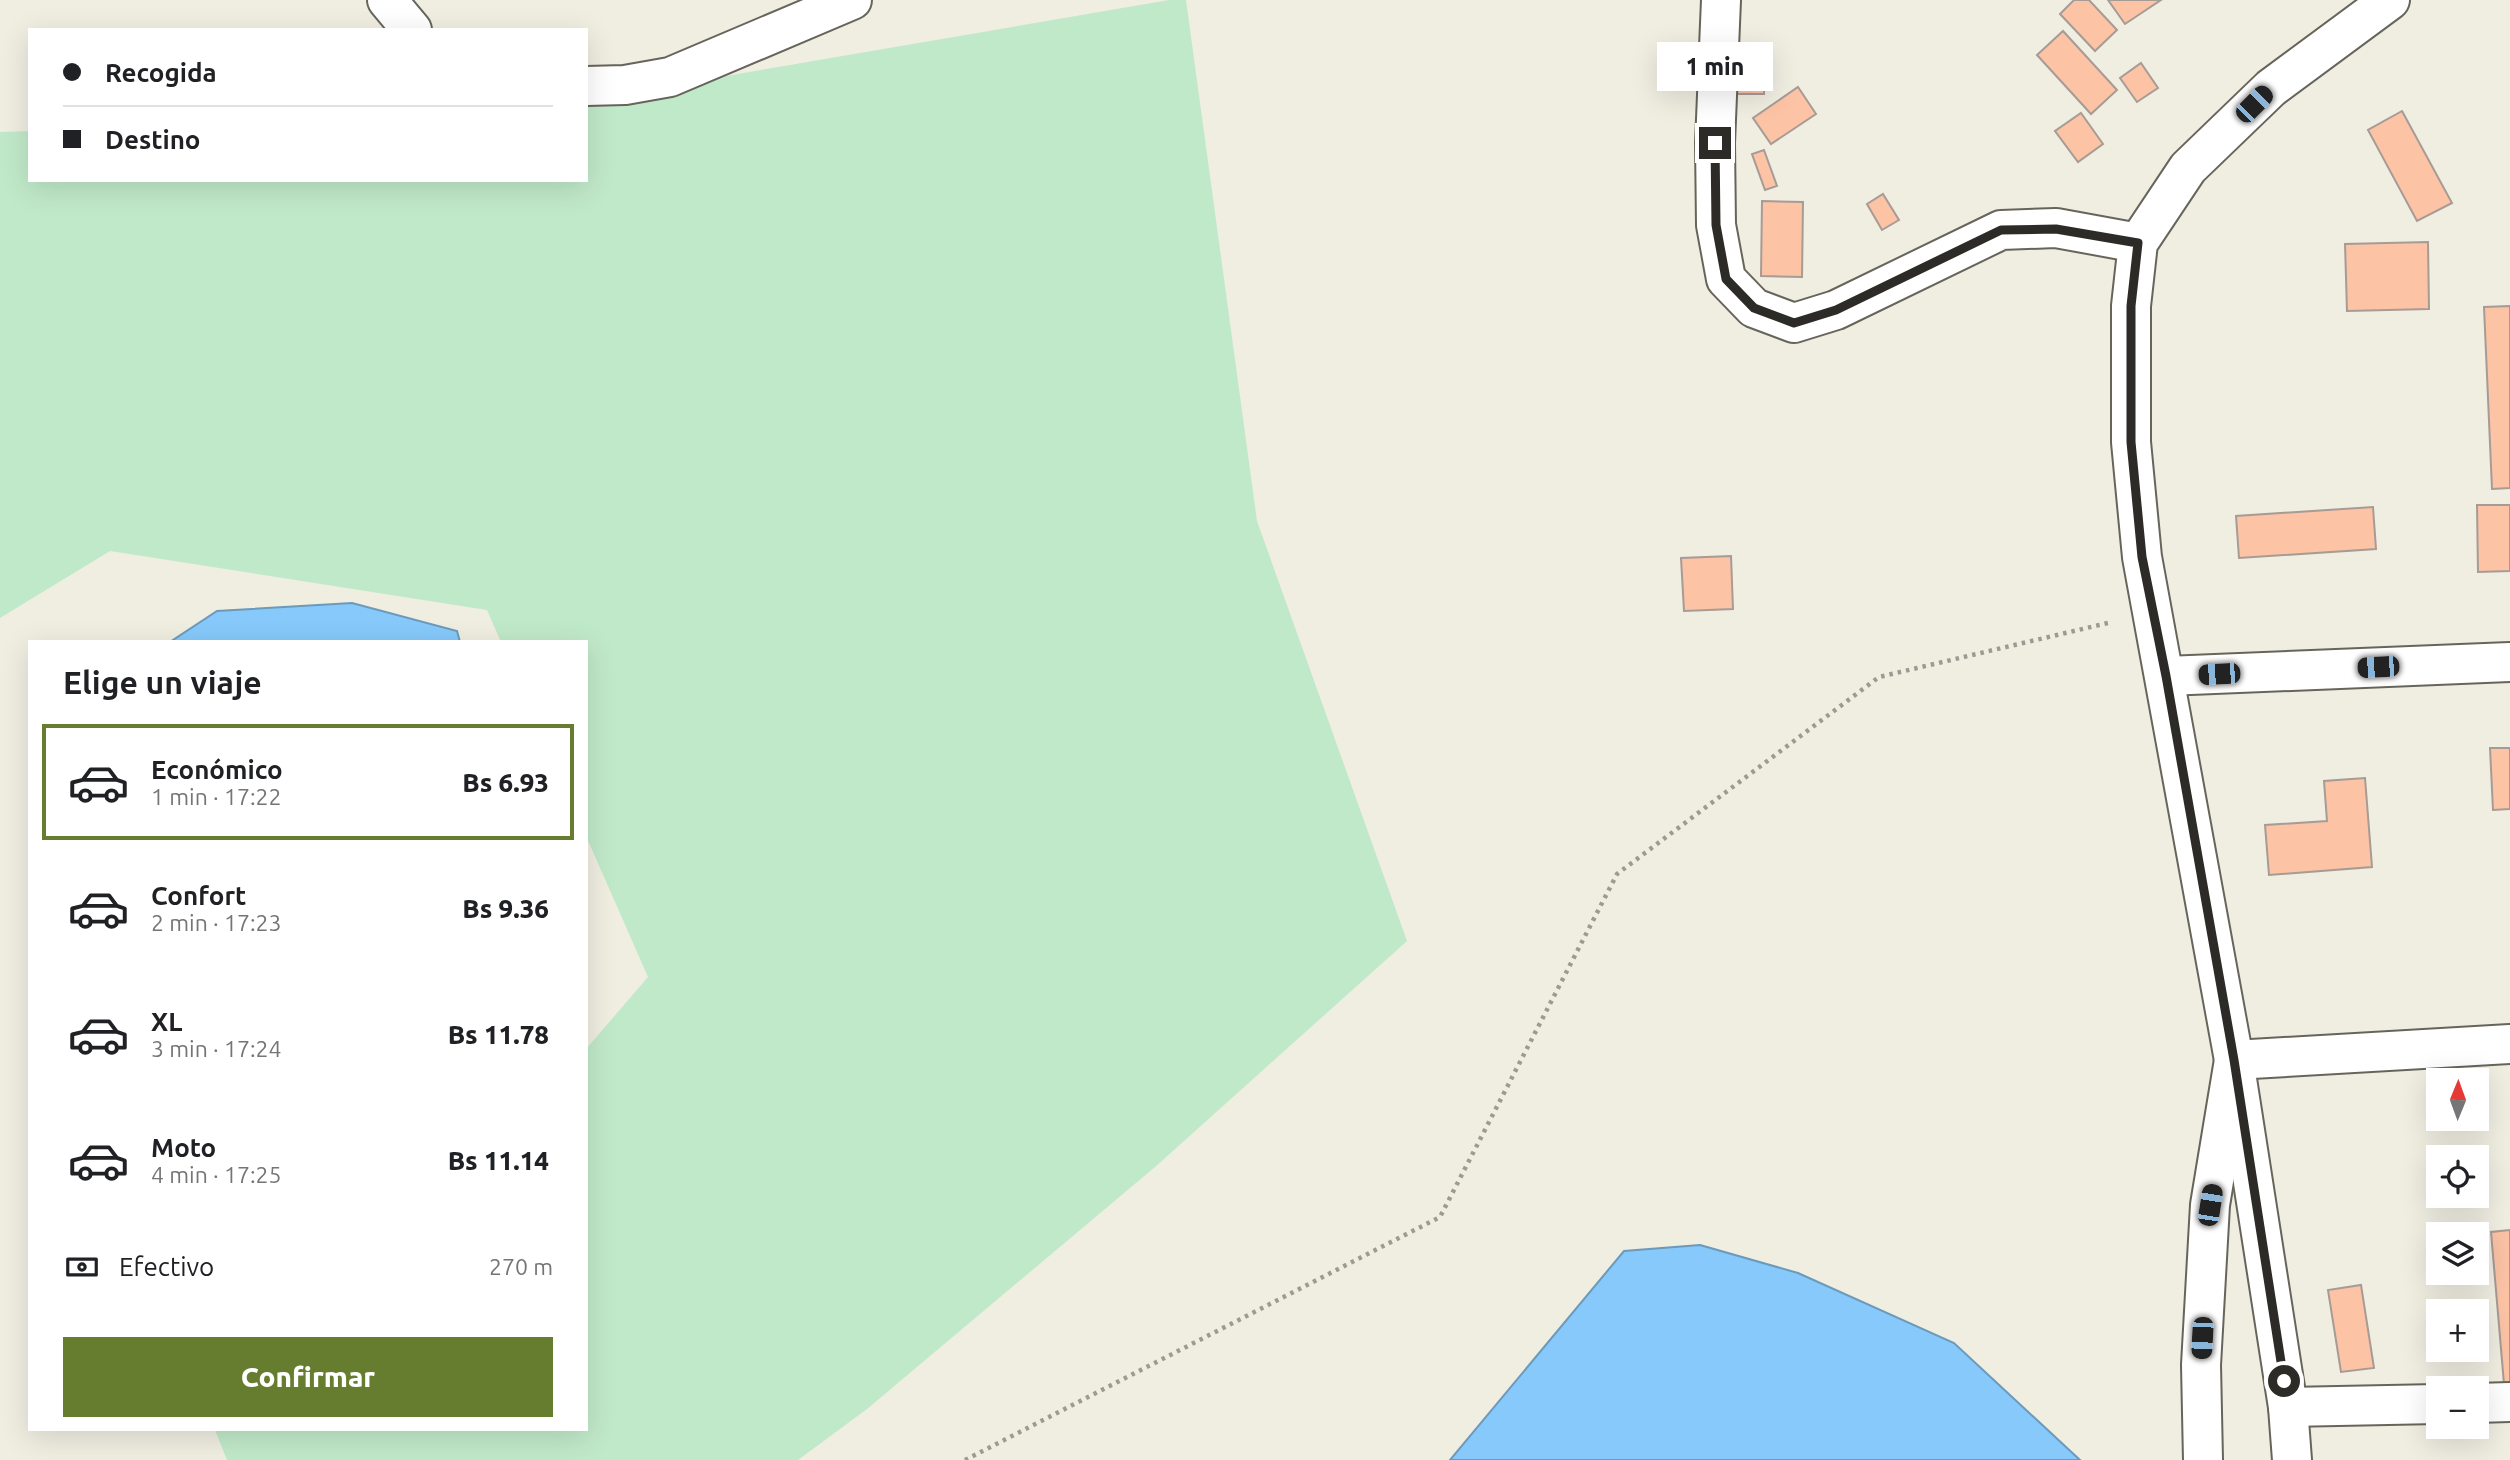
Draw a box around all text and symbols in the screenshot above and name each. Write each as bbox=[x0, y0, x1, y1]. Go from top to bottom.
callout: 1 min bbox=[1657, 41, 1773, 90]
text: 1 min bbox=[1686, 54, 1744, 79]
text: Recogida bbox=[105, 58, 217, 87]
car bbox=[2232, 82, 2277, 126]
text: Destino bbox=[105, 125, 201, 154]
route end bbox=[1699, 127, 1731, 159]
car bbox=[2357, 655, 2400, 679]
car bbox=[2198, 662, 2241, 686]
text: Elige un viaje bbox=[63, 664, 262, 700]
icon: car bbox=[67, 751, 130, 814]
text: Económico bbox=[151, 755, 283, 784]
text: Bs 6.93 bbox=[462, 768, 549, 797]
text: 1 min · 17:22 bbox=[151, 784, 282, 809]
icon: car bbox=[67, 877, 130, 940]
text: Confort bbox=[151, 881, 246, 910]
text: Bs 9.36 bbox=[462, 894, 549, 923]
text: 2 min · 17:23 bbox=[151, 910, 282, 935]
icon: car bbox=[67, 1003, 130, 1066]
text: XL bbox=[151, 1007, 182, 1036]
text: Bs 11.78 bbox=[448, 1020, 549, 1049]
text: 3 min · 17:24 bbox=[151, 1036, 282, 1061]
north arrow bbox=[2426, 1068, 2488, 1130]
map controls bbox=[2426, 1068, 2489, 1439]
icon: car bbox=[67, 1129, 130, 1192]
text: Moto bbox=[151, 1133, 216, 1162]
button: locate bbox=[2426, 1145, 2489, 1208]
text: Bs 11.14 bbox=[448, 1146, 549, 1175]
text: 4 min · 17:25 bbox=[151, 1162, 282, 1187]
car bbox=[2197, 1183, 2224, 1227]
button: layers bbox=[2426, 1222, 2489, 1285]
icon: cash bbox=[63, 1248, 101, 1286]
text: Efectivo bbox=[119, 1252, 214, 1281]
text: 270 m bbox=[489, 1254, 553, 1279]
button: + bbox=[2426, 1299, 2489, 1362]
car bbox=[2191, 1316, 2214, 1360]
button: Confirmar bbox=[63, 1337, 553, 1417]
route start bbox=[2268, 1365, 2300, 1397]
button: − bbox=[2426, 1376, 2489, 1439]

